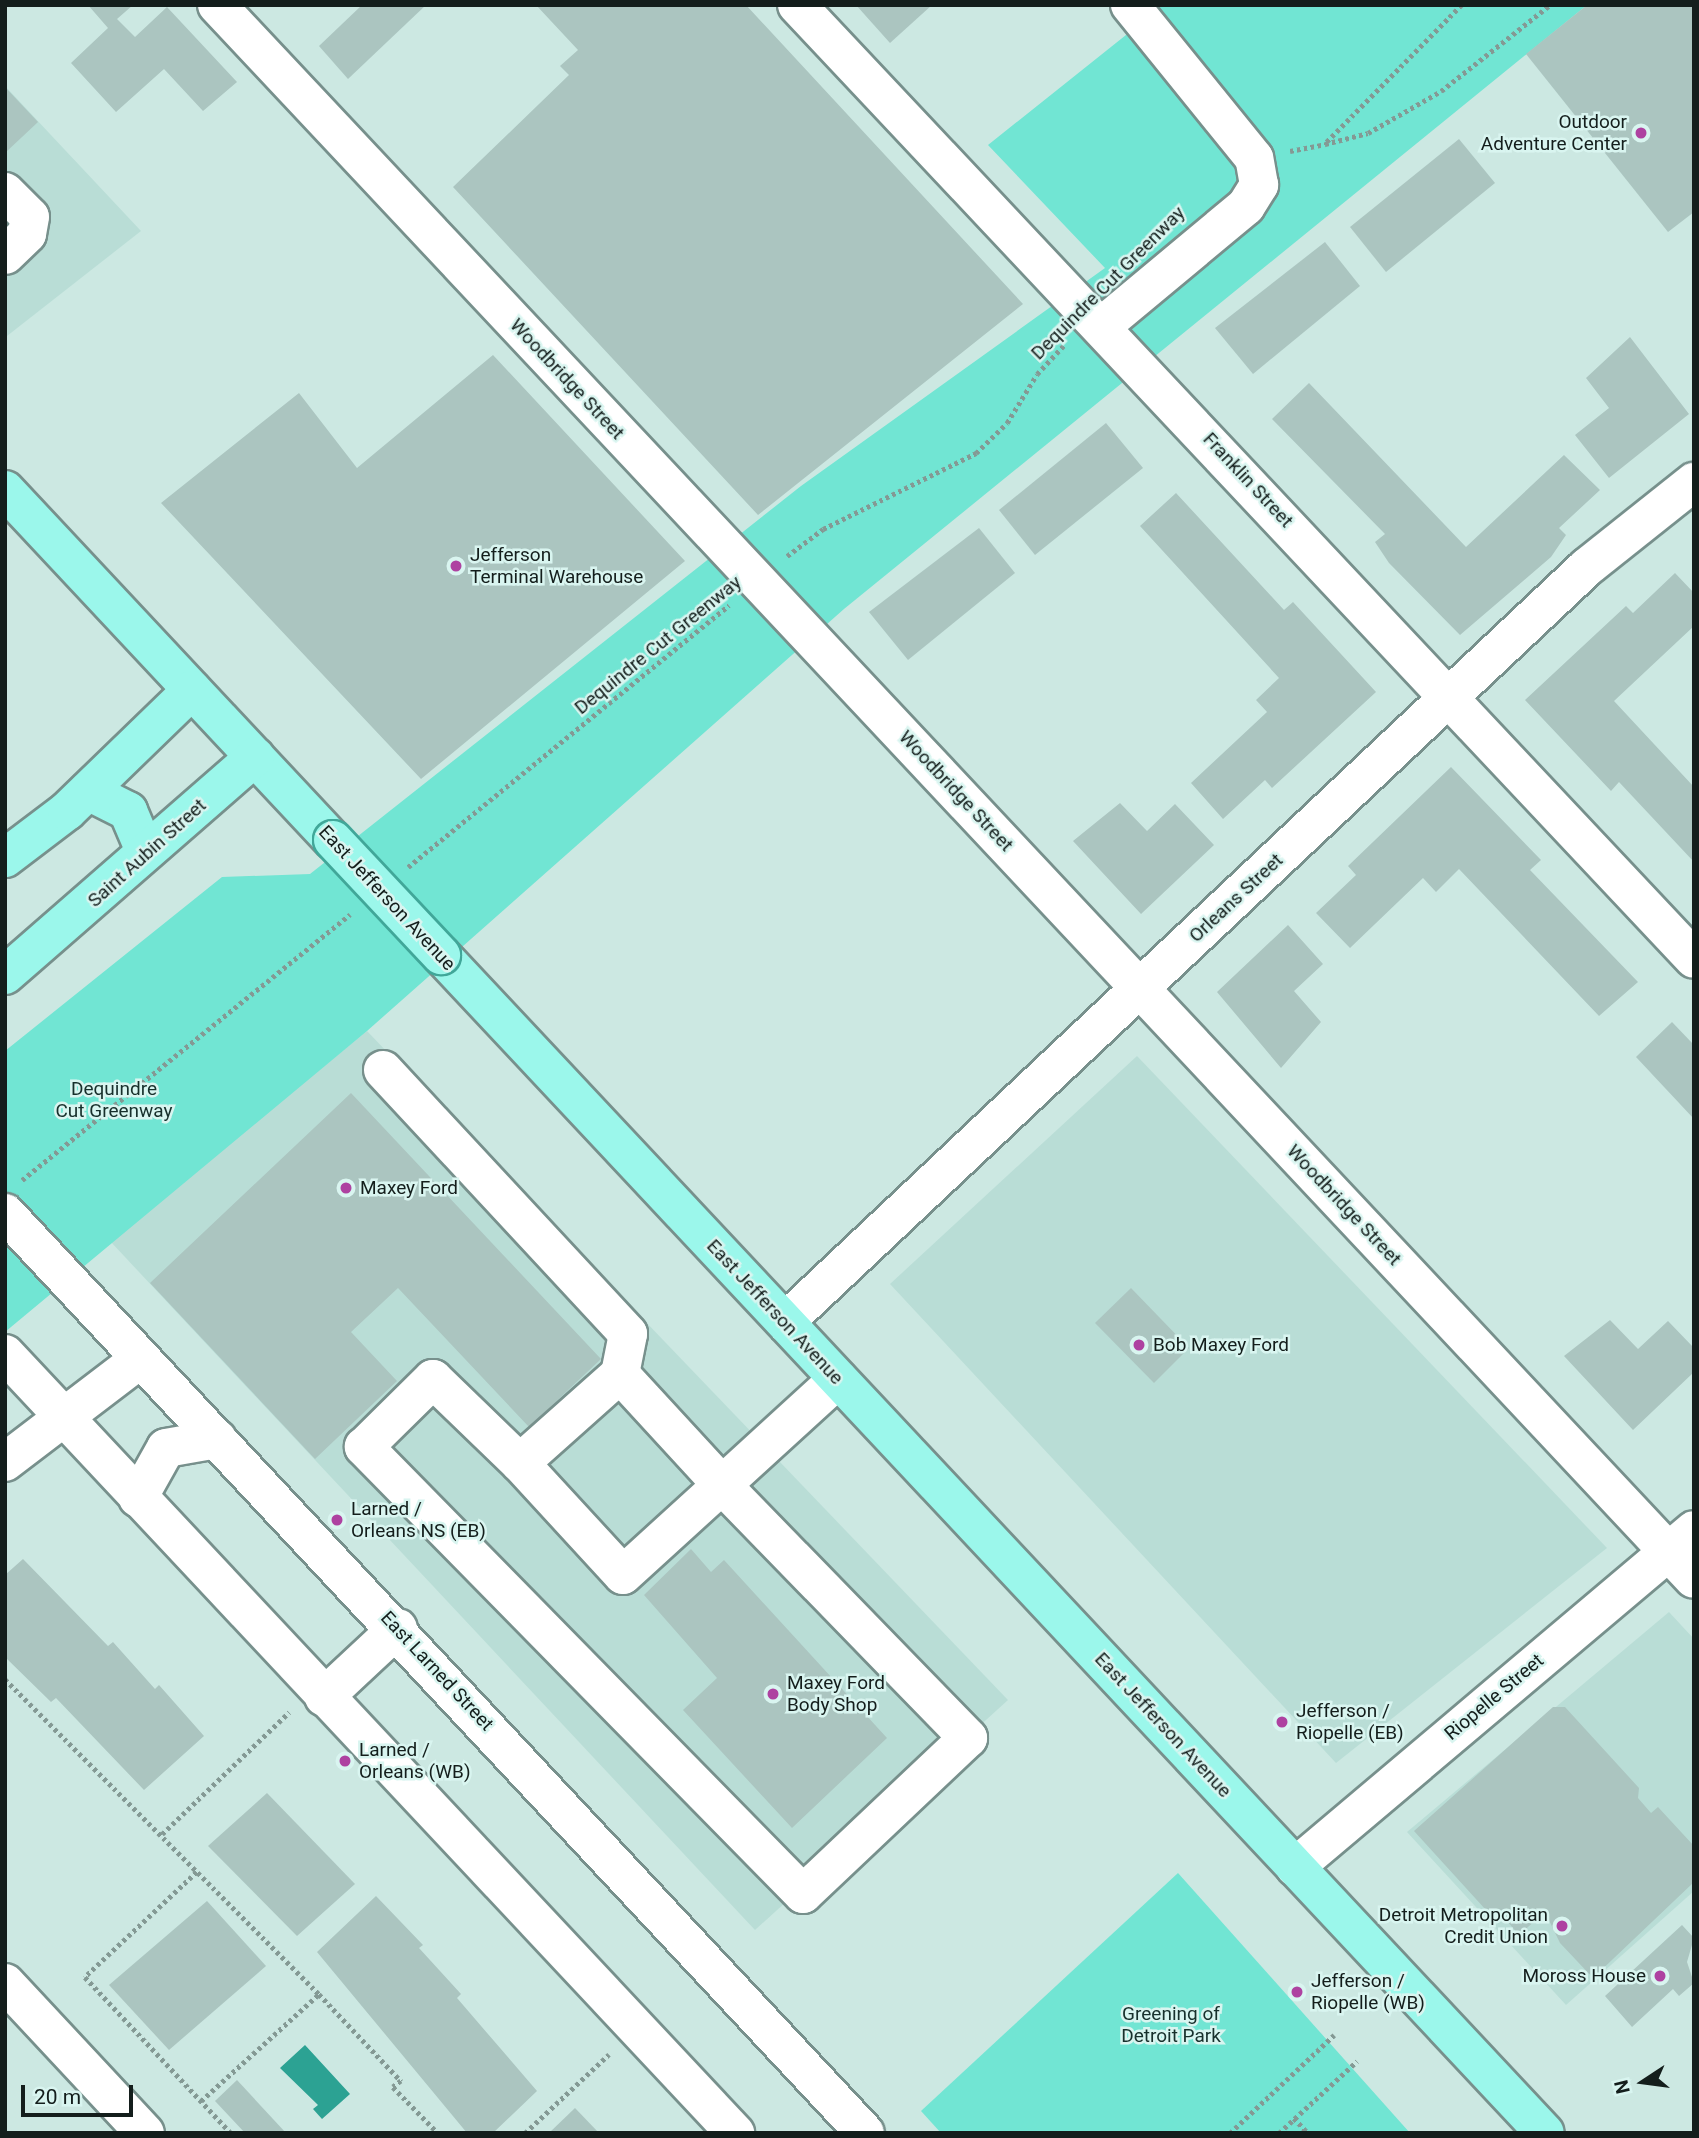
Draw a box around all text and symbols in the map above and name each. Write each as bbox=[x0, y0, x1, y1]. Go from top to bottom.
place label: Outdoor Adventure Center bbox=[1481, 111, 1627, 155]
marker: Outdoor Adventure Center bbox=[1633, 125, 1649, 141]
street label: Dequindre Cut Greenway bbox=[1026, 201, 1190, 365]
street label: Woodbridge Street bbox=[505, 314, 629, 444]
street label: Franklin Street bbox=[1198, 428, 1298, 532]
place label: Jefferson Terminal Warehouse bbox=[470, 544, 643, 588]
marker: Jefferson Terminal Warehouse bbox=[448, 558, 464, 574]
street label: Dequindre Cut Greenway bbox=[570, 571, 746, 719]
street label: Woodbridge Street bbox=[894, 726, 1018, 856]
street label: Saint Aubin Street bbox=[83, 794, 211, 912]
street label: East Jefferson Avenue bbox=[314, 821, 460, 975]
street label: Orleans Street bbox=[1184, 849, 1288, 947]
park label: Dequindre Cut Greenway bbox=[55, 1078, 173, 1122]
street label: Woodbridge Street bbox=[1282, 1140, 1406, 1270]
place label: Maxey Ford bbox=[360, 1177, 458, 1199]
marker: Maxey Ford bbox=[338, 1180, 354, 1196]
street label: East Jefferson Avenue bbox=[702, 1235, 848, 1389]
place label: Bob Maxey Ford bbox=[1153, 1334, 1289, 1356]
marker: Bob Maxey Ford bbox=[1131, 1337, 1147, 1353]
place label: Larned / Orleans NS (EB) bbox=[351, 1498, 486, 1542]
marker: Larned / Orleans NS (EB) bbox=[329, 1512, 345, 1528]
street label: East Larned Street bbox=[376, 1607, 498, 1735]
street label: East Jefferson Avenue bbox=[1090, 1648, 1236, 1802]
street label: Riopelle Street bbox=[1440, 1649, 1548, 1745]
place label: Maxey Ford Body Shop bbox=[787, 1672, 885, 1716]
marker: Maxey Ford Body Shop bbox=[765, 1686, 781, 1702]
place label: Jefferson / Riopelle (EB) bbox=[1296, 1700, 1404, 1744]
marker: Jefferson / Riopelle (EB) bbox=[1274, 1714, 1290, 1730]
place label: Larned / Orleans (WB) bbox=[359, 1739, 471, 1783]
marker: Larned / Orleans (WB) bbox=[337, 1753, 353, 1769]
place label: Detroit Metropolitan Credit Union bbox=[1379, 1904, 1548, 1948]
marker: Detroit Metropolitan Credit Union bbox=[1554, 1918, 1570, 1934]
place label: Moross House bbox=[1522, 1965, 1646, 1987]
marker: Moross House bbox=[1652, 1968, 1668, 1984]
place label: Jefferson / Riopelle (WB) bbox=[1311, 1970, 1425, 2014]
marker: Jefferson / Riopelle (WB) bbox=[1289, 1984, 1305, 2000]
park label: Greening of Detroit Park bbox=[1121, 2003, 1221, 2047]
north arrow bbox=[1608, 2047, 1678, 2117]
scale bar bbox=[24, 2072, 136, 2116]
text: N bbox=[1609, 2078, 1635, 2096]
text: 20 m bbox=[34, 2085, 81, 2109]

